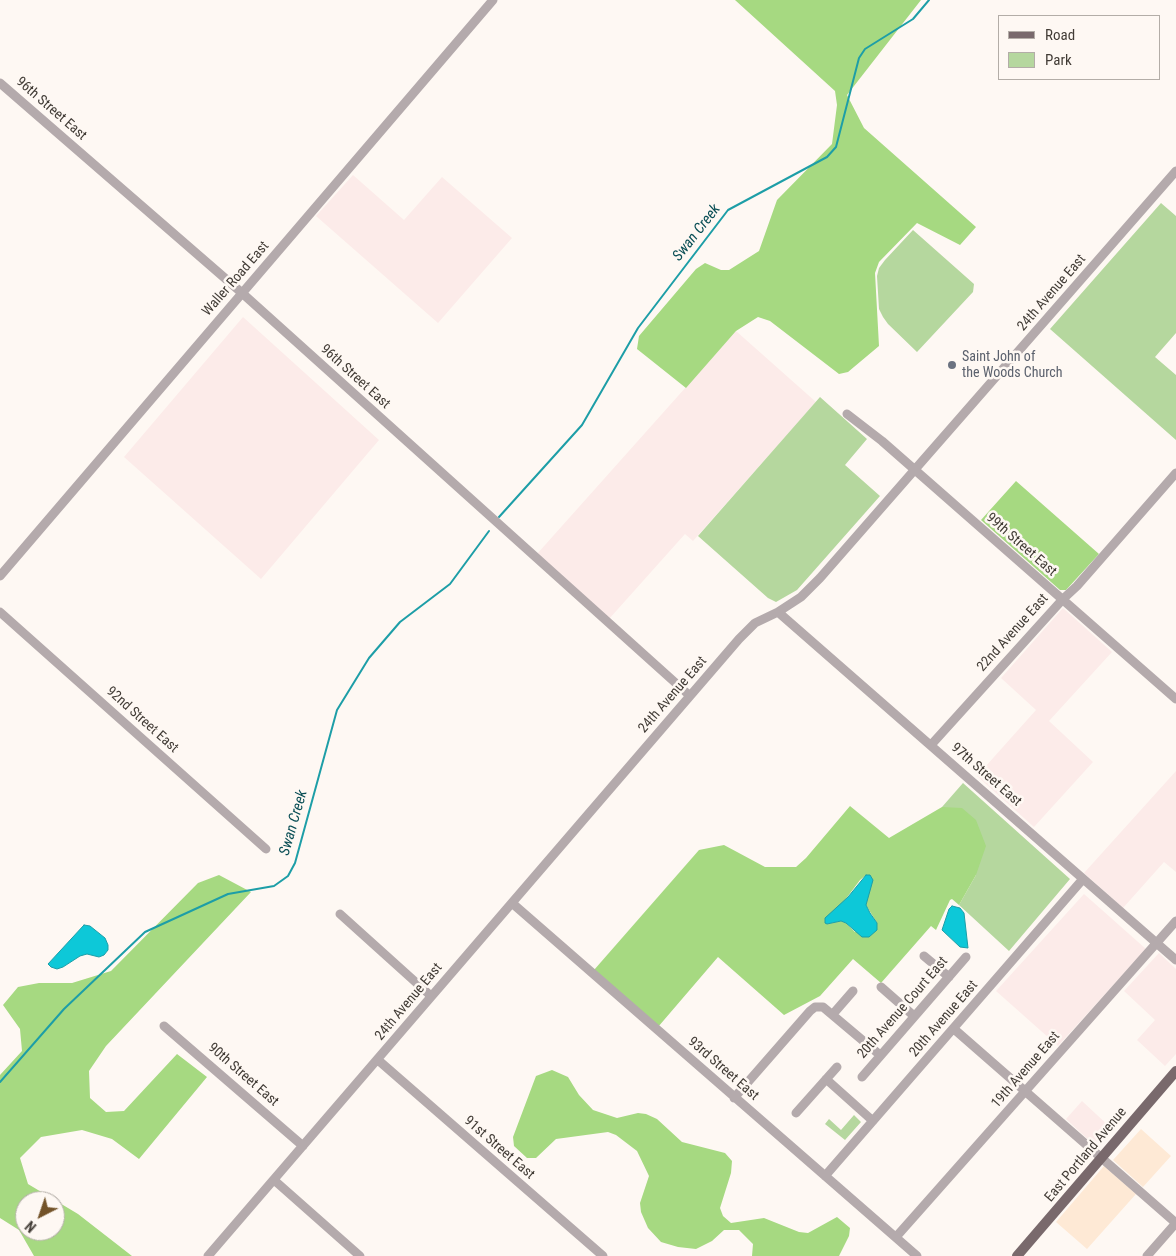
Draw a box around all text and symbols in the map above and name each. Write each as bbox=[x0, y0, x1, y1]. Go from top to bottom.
legend bbox=[998, 15, 1161, 80]
text: Road bbox=[1045, 26, 1075, 44]
text: Park bbox=[1045, 51, 1072, 69]
street label: 96th Street East bbox=[12, 74, 90, 144]
water label: Swan Creek bbox=[669, 201, 725, 265]
street label: Waller Road East bbox=[199, 238, 273, 320]
street label: 24th Avenue East bbox=[1014, 251, 1090, 335]
street label: 96th Street East bbox=[317, 341, 393, 413]
place label: Saint John of the Woods Church bbox=[962, 349, 1063, 382]
marker: Saint John of the Woods Church bbox=[946, 359, 958, 371]
street label: 99th Street East bbox=[982, 510, 1060, 580]
street label: 22nd Avenue East bbox=[974, 591, 1052, 675]
street label: 24th Avenue East bbox=[635, 653, 711, 737]
street label: 92nd Street East bbox=[103, 683, 181, 757]
street label: 97th Street East bbox=[947, 740, 1025, 810]
water label: Swan Creek bbox=[276, 788, 312, 858]
street label: 20th Avenue Court East bbox=[854, 954, 952, 1062]
street label: 24th Avenue East bbox=[372, 960, 446, 1044]
street label: 20th Avenue East bbox=[906, 977, 982, 1061]
street label: 19th Avenue East bbox=[988, 1028, 1064, 1112]
street label: 93rd Street East bbox=[684, 1034, 762, 1104]
street label: 90th Street East bbox=[204, 1040, 282, 1110]
street label: East Portland Avenue bbox=[1042, 1104, 1130, 1206]
street label: 91st Street East bbox=[460, 1113, 538, 1183]
north arrow bbox=[15, 1191, 65, 1241]
text: N bbox=[22, 1218, 39, 1235]

